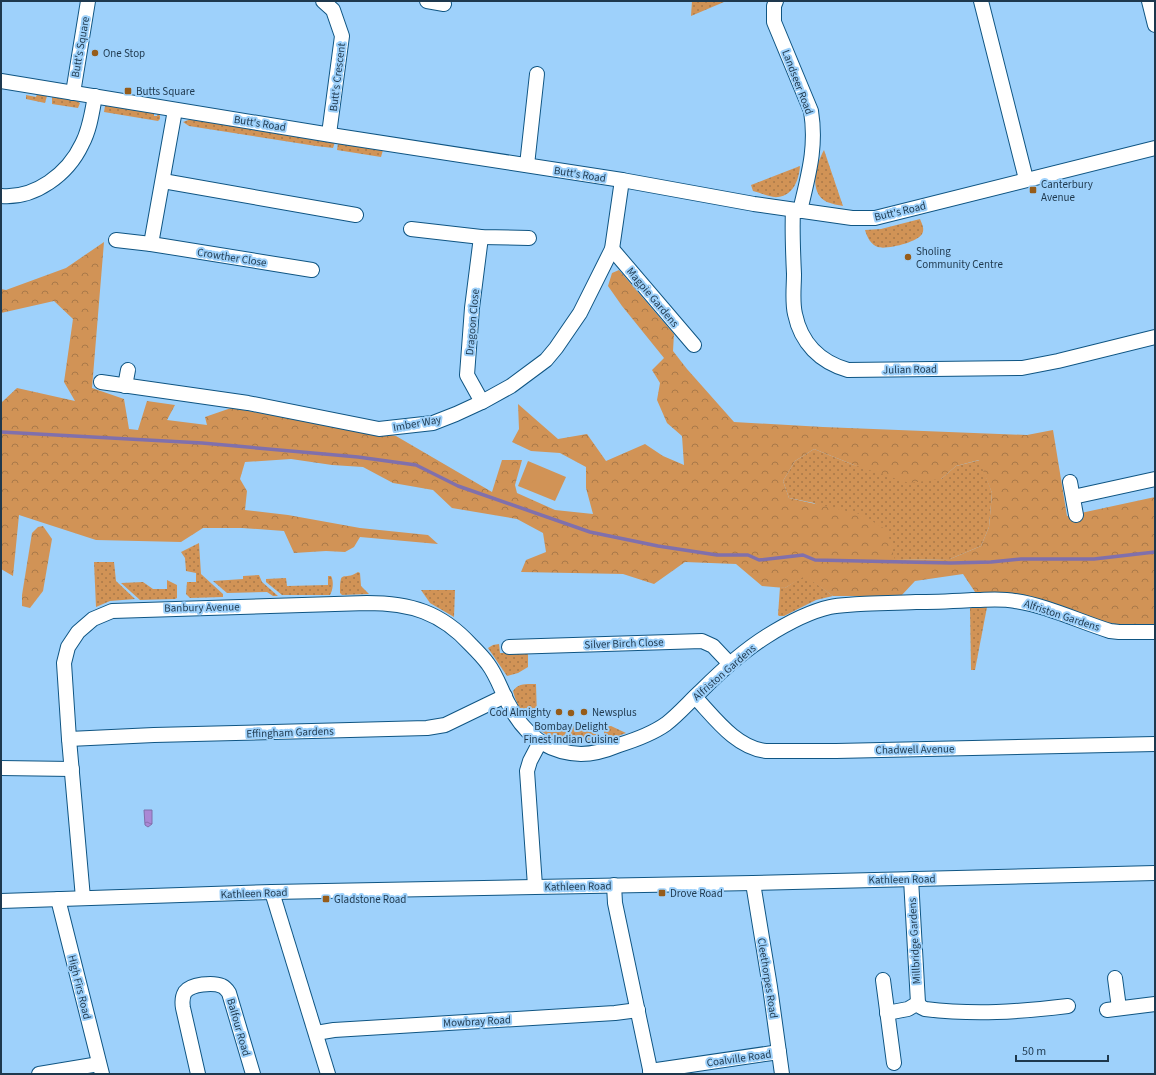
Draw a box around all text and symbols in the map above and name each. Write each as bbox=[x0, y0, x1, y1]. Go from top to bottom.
street label: Butt's Square bbox=[68, 15, 93, 79]
street label: Butt's Crescent bbox=[326, 42, 349, 112]
place label: One Stop bbox=[103, 46, 145, 61]
marker: One Stop bbox=[90, 48, 100, 58]
street label: Landseer Road bbox=[778, 48, 817, 117]
place label: Butts Square bbox=[136, 84, 196, 99]
marker: Butts Square bbox=[123, 86, 133, 96]
street label: Butt's Road bbox=[233, 112, 287, 135]
street label: Butt's Road bbox=[553, 163, 607, 186]
place label: Canterbury Avenue bbox=[1041, 177, 1093, 205]
marker: Canterbury Avenue bbox=[1028, 185, 1038, 195]
street label: Butt's Road bbox=[873, 198, 927, 225]
place label: Sholing Community Centre bbox=[916, 244, 1003, 272]
street label: Crowther Close bbox=[196, 245, 268, 270]
marker: Sholing Community Centre bbox=[903, 252, 913, 262]
street label: Magpie Gardens bbox=[623, 264, 682, 331]
street label: Dragoon Close bbox=[462, 288, 483, 356]
street label: Julian Road bbox=[883, 362, 937, 377]
street label: Imber Way bbox=[392, 412, 442, 435]
street label: Alfriston Gardens bbox=[1022, 596, 1102, 635]
street label: Banbury Avenue bbox=[164, 599, 240, 616]
street label: Silver Birch Close bbox=[584, 635, 664, 652]
street label: Alfriston Gardens bbox=[690, 641, 759, 704]
place label: Cod Almighty bbox=[489, 705, 551, 720]
place label: Newsplus bbox=[592, 705, 637, 720]
marker: Cod Almighty bbox=[554, 707, 564, 717]
marker: Newsplus bbox=[579, 707, 589, 717]
marker: Bombay Delight Finest Indian Cuisine bbox=[566, 708, 576, 718]
place label: Bombay Delight Finest Indian Cuisine bbox=[523, 719, 619, 747]
street label: Effingham Gardens bbox=[246, 723, 334, 742]
street label: Chadwell Avenue bbox=[875, 741, 955, 758]
street label: Kathleen Road bbox=[868, 871, 936, 888]
street label: Kathleen Road bbox=[544, 878, 612, 895]
street label: Kathleen Road bbox=[220, 885, 288, 902]
place label: Drove Road bbox=[670, 886, 723, 901]
marker: Drove Road bbox=[657, 888, 667, 898]
place label: Gladstone Road bbox=[334, 892, 406, 907]
marker: Gladstone Road bbox=[321, 894, 331, 904]
street label: Millbridge Gardens bbox=[905, 897, 924, 984]
street label: Cleethorpes Road bbox=[754, 937, 781, 1019]
street label: High Firs Road bbox=[64, 953, 95, 1021]
street label: Balfour Road bbox=[223, 996, 254, 1058]
street label: Mowbray Road bbox=[443, 1012, 511, 1031]
scale bar bbox=[1016, 1037, 1108, 1063]
text: 50 m bbox=[1022, 1043, 1046, 1060]
street label: Coalville Road bbox=[706, 1047, 772, 1070]

